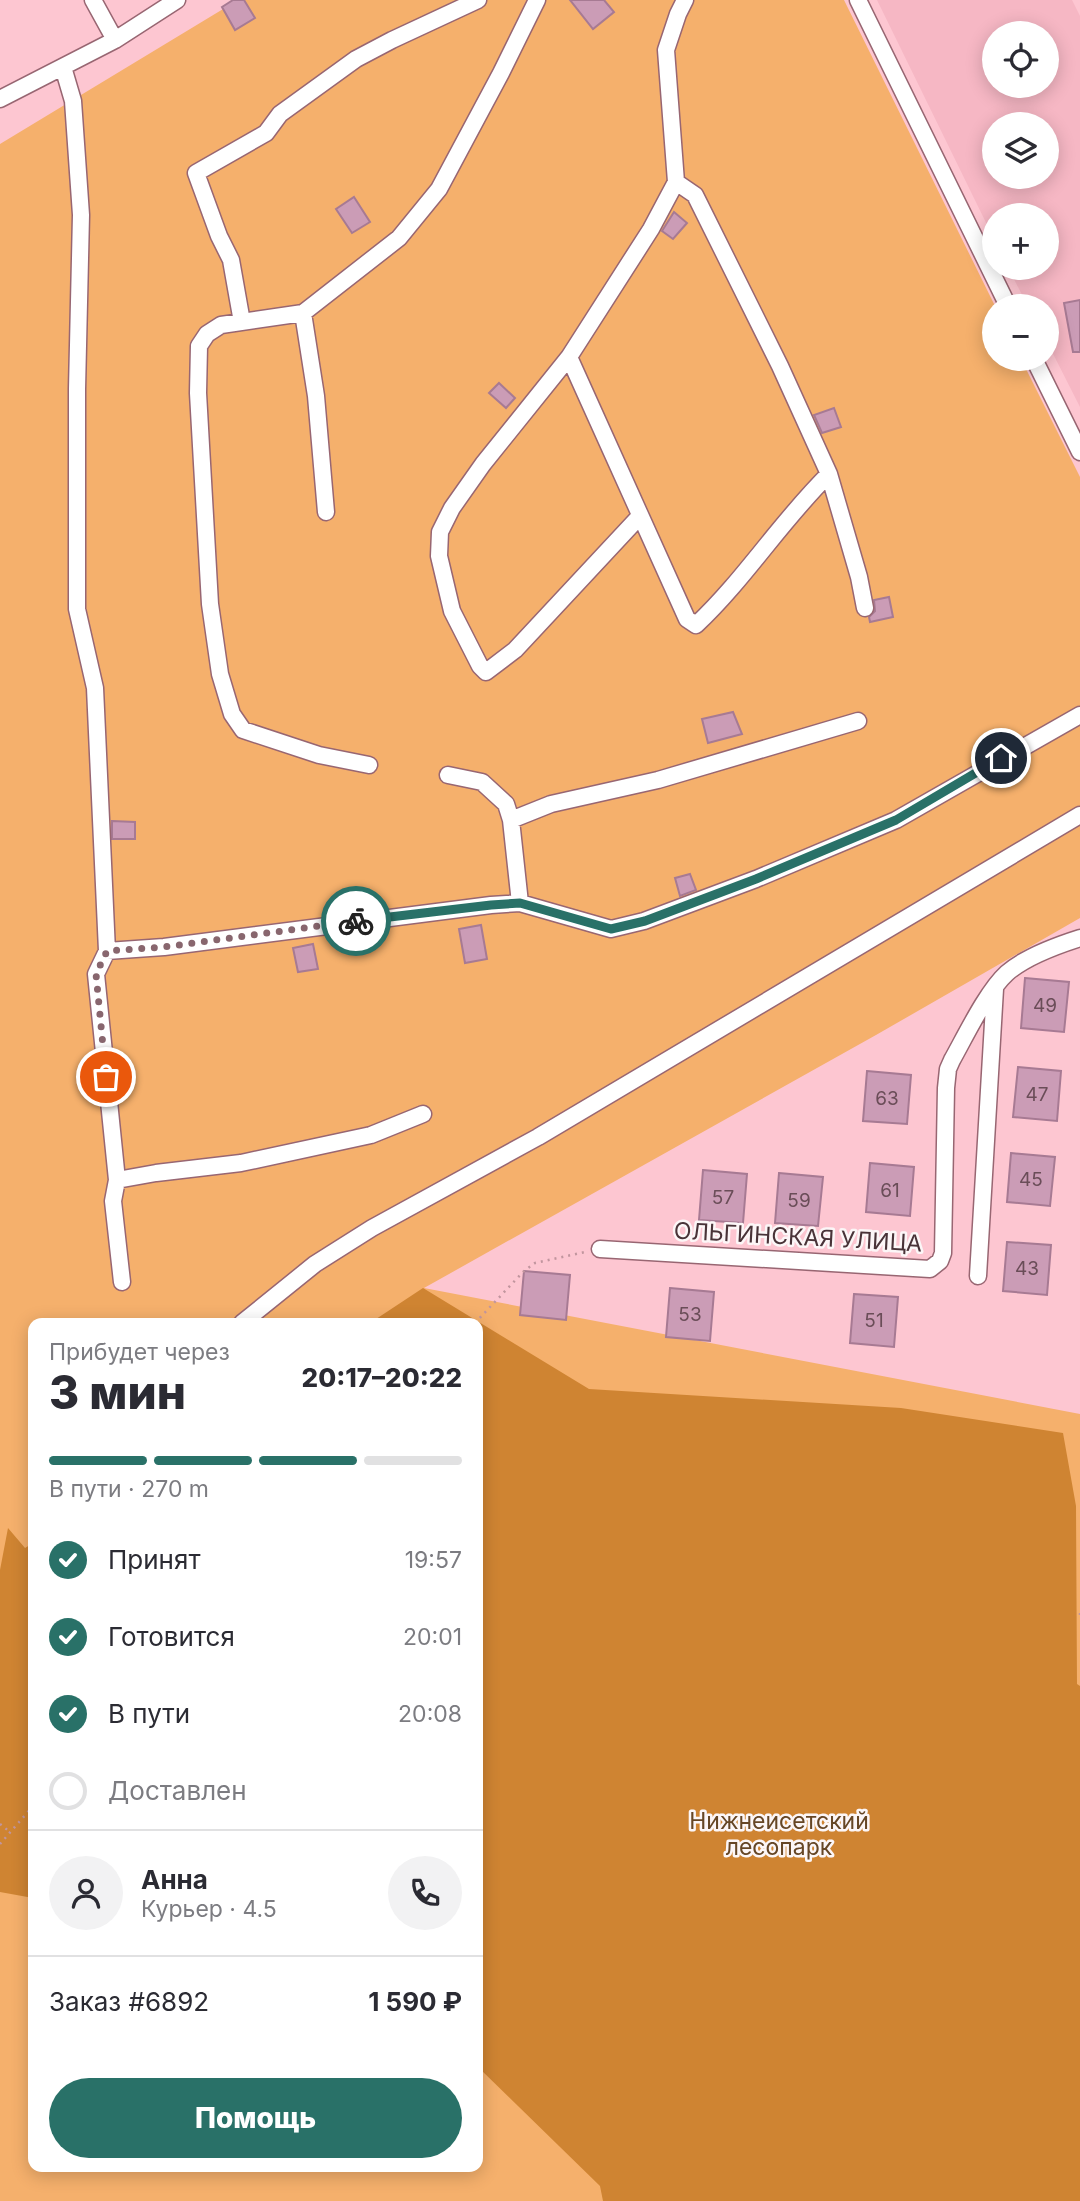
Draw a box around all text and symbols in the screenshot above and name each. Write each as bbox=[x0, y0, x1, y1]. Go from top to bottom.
map controls bbox=[982, 21, 1059, 371]
button: locate bbox=[982, 21, 1059, 98]
button: layers bbox=[982, 112, 1059, 189]
button: + bbox=[982, 203, 1059, 280]
button: − bbox=[982, 294, 1059, 371]
pin bbox=[971, 728, 1031, 788]
icon: home bbox=[982, 739, 1020, 777]
courier bbox=[321, 886, 391, 956]
icon: bike bbox=[337, 902, 375, 940]
house number: 49 bbox=[1033, 994, 1057, 1017]
pin bbox=[76, 1047, 136, 1107]
icon: bag bbox=[87, 1058, 125, 1096]
house number: 47 bbox=[1025, 1083, 1049, 1106]
house number: 63 bbox=[875, 1087, 899, 1110]
house number: 45 bbox=[1019, 1168, 1043, 1191]
house number: 61 bbox=[880, 1179, 900, 1202]
house number: 57 bbox=[712, 1186, 734, 1209]
house number: 59 bbox=[787, 1189, 811, 1212]
street label: ОЛЬГИНСКАЯ УЛИЦА bbox=[673, 1217, 923, 1257]
house number: 43 bbox=[1015, 1257, 1039, 1280]
house number: 53 bbox=[678, 1303, 702, 1326]
house number: 51 bbox=[864, 1309, 884, 1332]
text: Прибудет через bbox=[49, 1338, 230, 1366]
text: 20:17–20:22 bbox=[302, 1362, 462, 1393]
text: 3 мин bbox=[49, 1364, 186, 1420]
text: В пути · 270 m bbox=[49, 1475, 209, 1503]
icon: check bbox=[49, 1541, 87, 1579]
text: Принят bbox=[108, 1544, 201, 1575]
text: 19:57 bbox=[405, 1546, 462, 1574]
icon: check bbox=[49, 1618, 87, 1656]
text: Готовится bbox=[108, 1621, 235, 1652]
text: 20:01 bbox=[403, 1623, 462, 1651]
icon: check bbox=[49, 1695, 87, 1733]
text: В пути bbox=[108, 1698, 190, 1729]
text: 20:08 bbox=[398, 1700, 462, 1728]
text: Доставлен bbox=[108, 1775, 247, 1806]
park label: Нижнеисетский лесопарк bbox=[689, 1807, 869, 1861]
button: person bbox=[49, 1856, 123, 1930]
button: phone bbox=[388, 1856, 462, 1930]
text: Анна bbox=[141, 1864, 208, 1895]
text: Курьер · 4.5 bbox=[141, 1895, 277, 1923]
text: Заказ #6892 bbox=[49, 1986, 209, 2017]
text: 1 590 ₽ bbox=[368, 1986, 462, 2017]
button: Помощь bbox=[49, 2078, 462, 2158]

